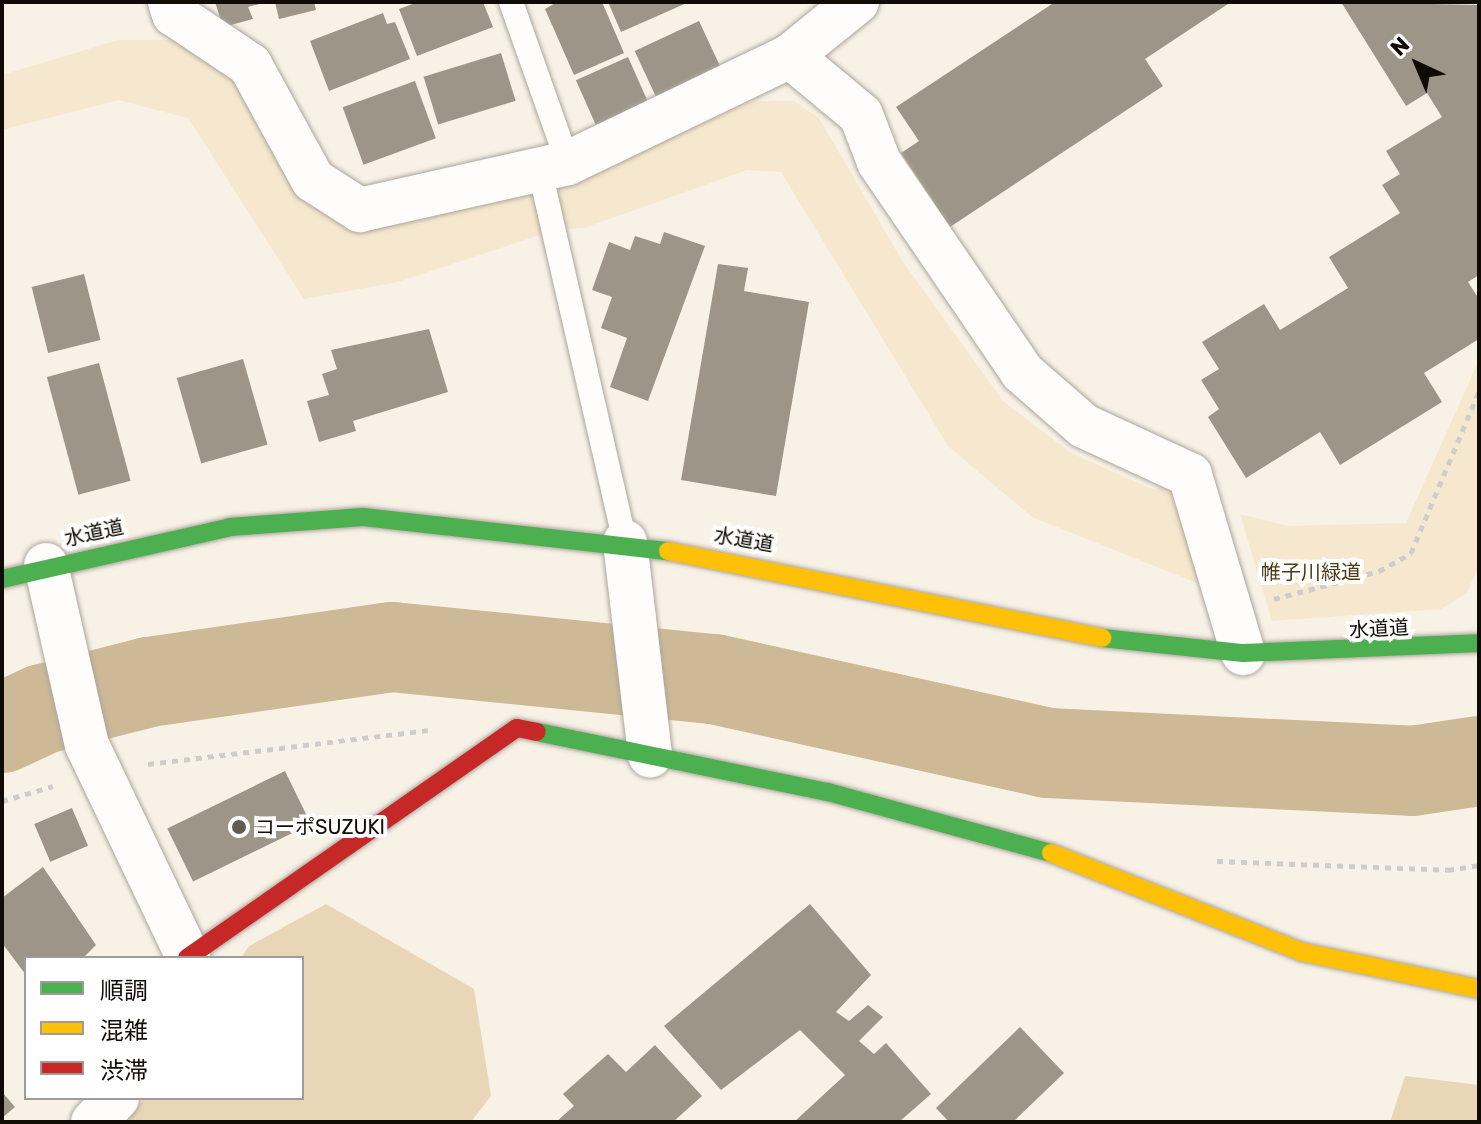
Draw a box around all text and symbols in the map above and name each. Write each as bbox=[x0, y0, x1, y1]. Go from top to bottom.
north arrow bbox=[1377, 24, 1457, 104]
text: N bbox=[1385, 31, 1415, 62]
street label: 水道道 bbox=[62, 515, 126, 551]
street label: 水道道 bbox=[712, 523, 776, 557]
park label: 帷子川緑道 bbox=[1261, 560, 1361, 584]
street label: 水道道 bbox=[1348, 615, 1410, 643]
place label: コーポSUZUKI bbox=[255, 815, 385, 839]
marker: コーポSUZUKI bbox=[230, 818, 248, 836]
legend bbox=[24, 956, 304, 1100]
text: 順調 bbox=[100, 977, 148, 1005]
text: 混雑 bbox=[100, 1017, 148, 1045]
text: 渋滞 bbox=[100, 1057, 148, 1085]

